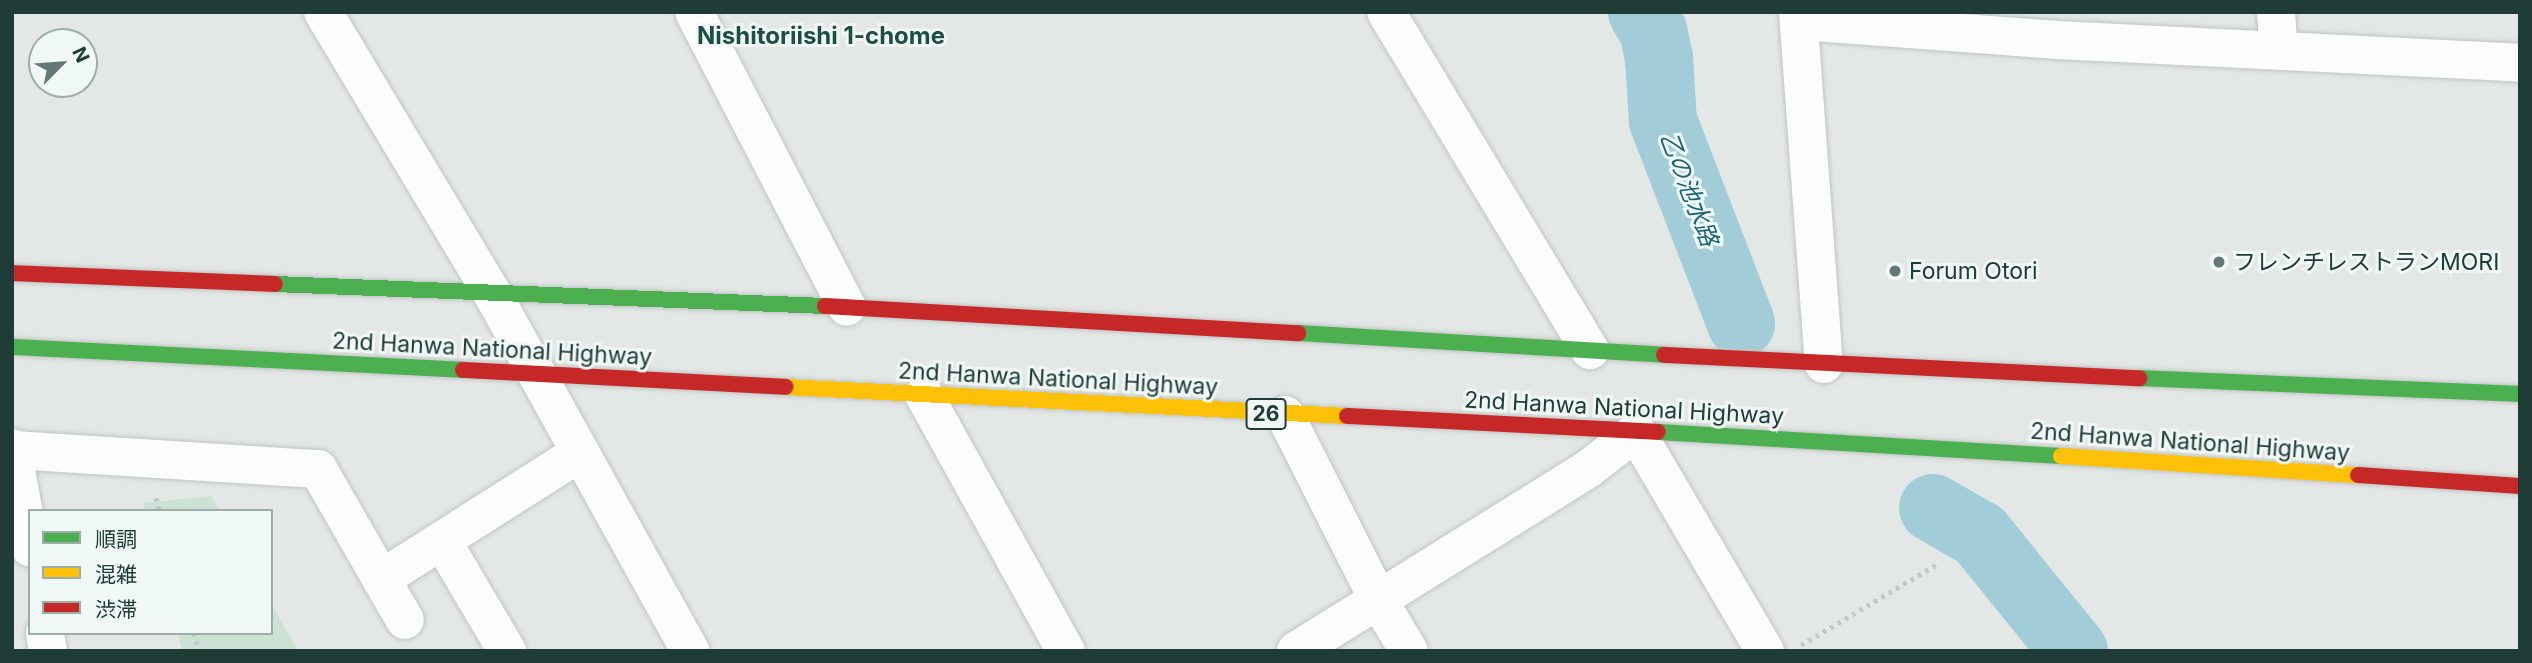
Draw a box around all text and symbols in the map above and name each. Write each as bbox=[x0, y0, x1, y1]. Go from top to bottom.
district label: Nishitoriishi 1-chome bbox=[697, 22, 945, 50]
north arrow bbox=[28, 28, 98, 98]
text: N bbox=[67, 43, 94, 66]
water label: 乙の池水路 bbox=[1654, 128, 1724, 250]
place label: フレンチレストランMORI bbox=[2233, 248, 2499, 276]
marker: フレンチレストランMORI bbox=[2211, 254, 2227, 270]
place label: Forum Otori bbox=[1909, 257, 2038, 285]
marker: Forum Otori bbox=[1887, 263, 1903, 279]
street label: 2nd Hanwa National Highway bbox=[331, 327, 653, 371]
street label: 2nd Hanwa National Highway bbox=[897, 357, 1219, 401]
street label: 2nd Hanwa National Highway bbox=[1463, 386, 1785, 430]
road number: 26 bbox=[1245, 396, 1287, 432]
street label: 2nd Hanwa National Highway bbox=[2029, 417, 2351, 467]
legend bbox=[28, 509, 273, 635]
text: 順調 bbox=[95, 527, 137, 552]
text: 混雑 bbox=[95, 562, 137, 587]
text: 渋滞 bbox=[95, 597, 137, 622]

